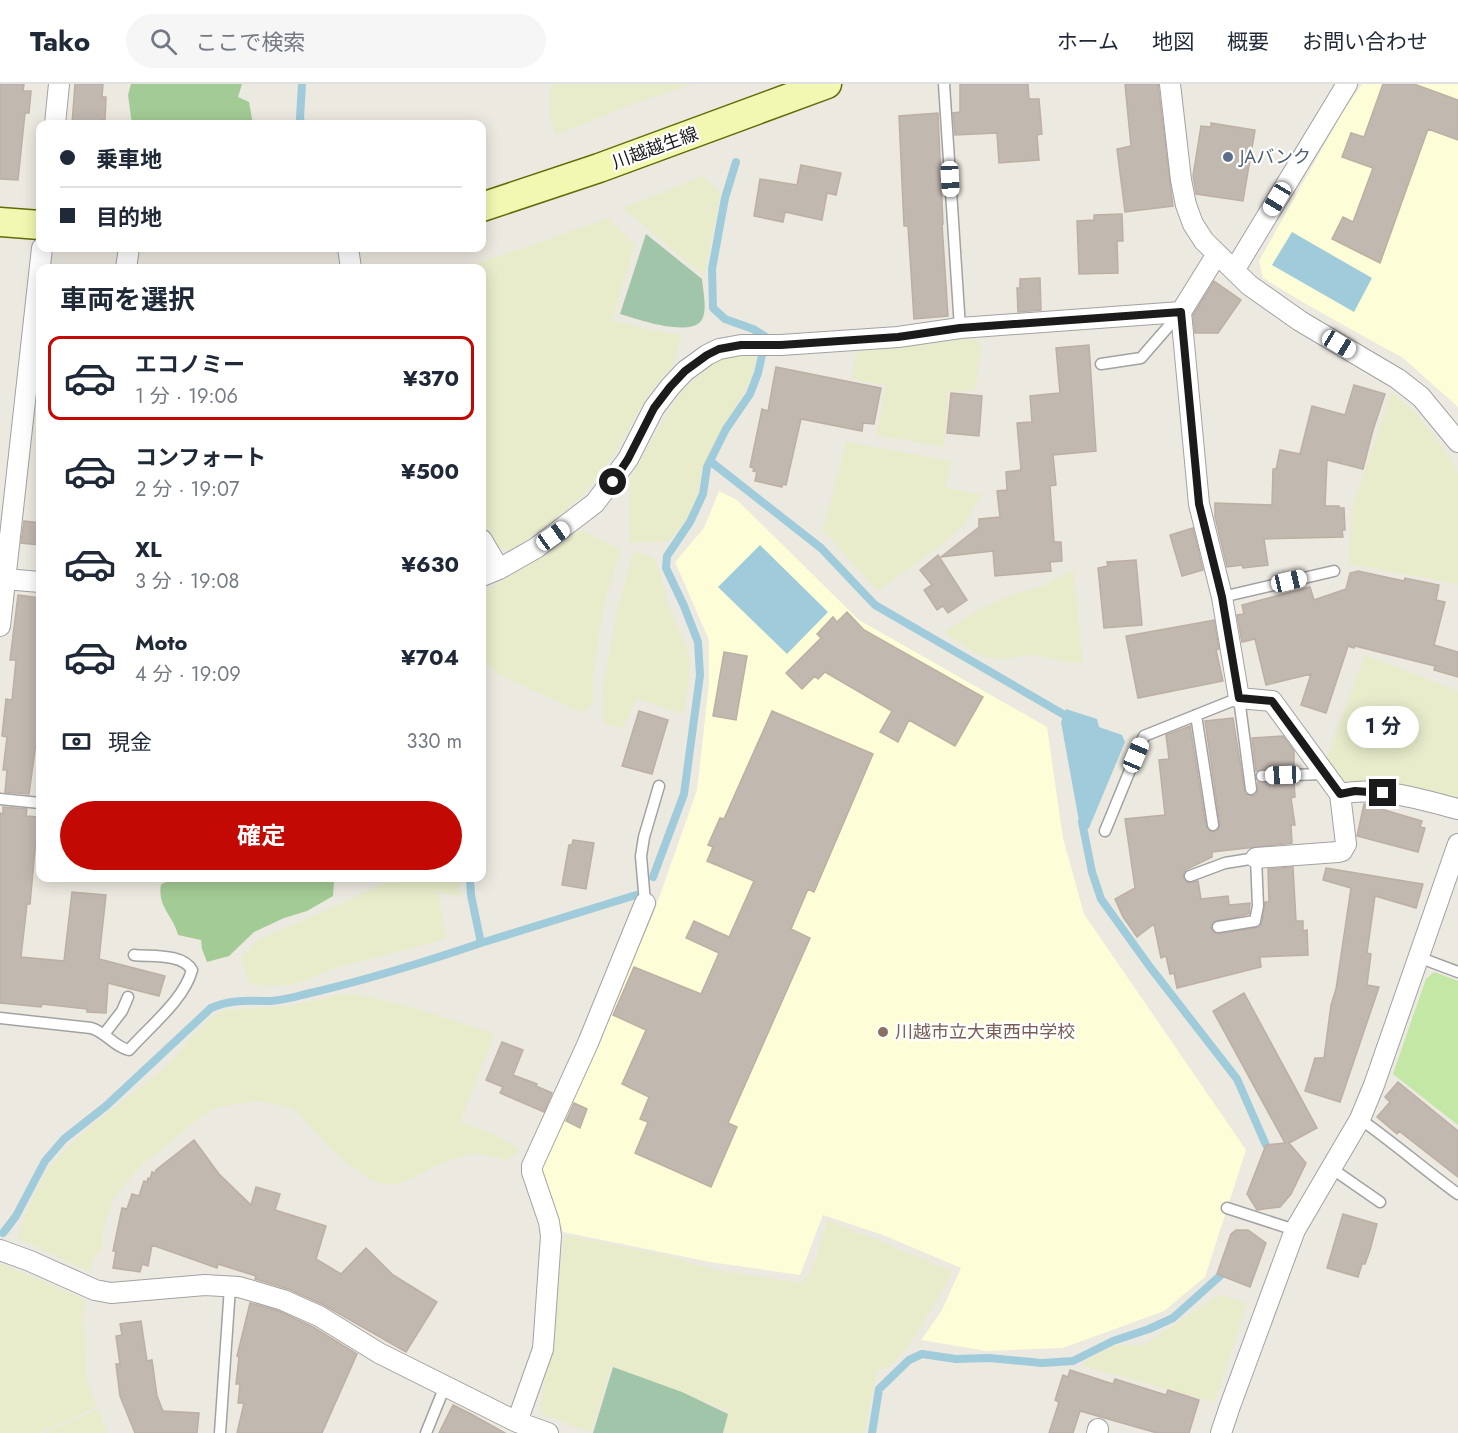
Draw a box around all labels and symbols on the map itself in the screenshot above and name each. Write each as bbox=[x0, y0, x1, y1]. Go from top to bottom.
street label: 川越越生線 bbox=[608, 120, 702, 176]
place label: JAバンク bbox=[1238, 144, 1311, 170]
marker: JAバンク bbox=[1221, 150, 1235, 164]
car bbox=[940, 161, 960, 197]
car bbox=[1260, 179, 1294, 219]
car bbox=[1319, 327, 1359, 361]
route start bbox=[599, 468, 626, 495]
car bbox=[533, 518, 573, 554]
car bbox=[1269, 568, 1309, 594]
callout: 1 分 bbox=[1347, 706, 1419, 748]
car bbox=[1121, 735, 1151, 775]
car bbox=[1265, 765, 1301, 785]
route end bbox=[1369, 779, 1396, 806]
place label: 川越市立大東西中学校 bbox=[895, 1019, 1075, 1045]
marker: 川越市立大東西中学校 bbox=[876, 1025, 890, 1039]

